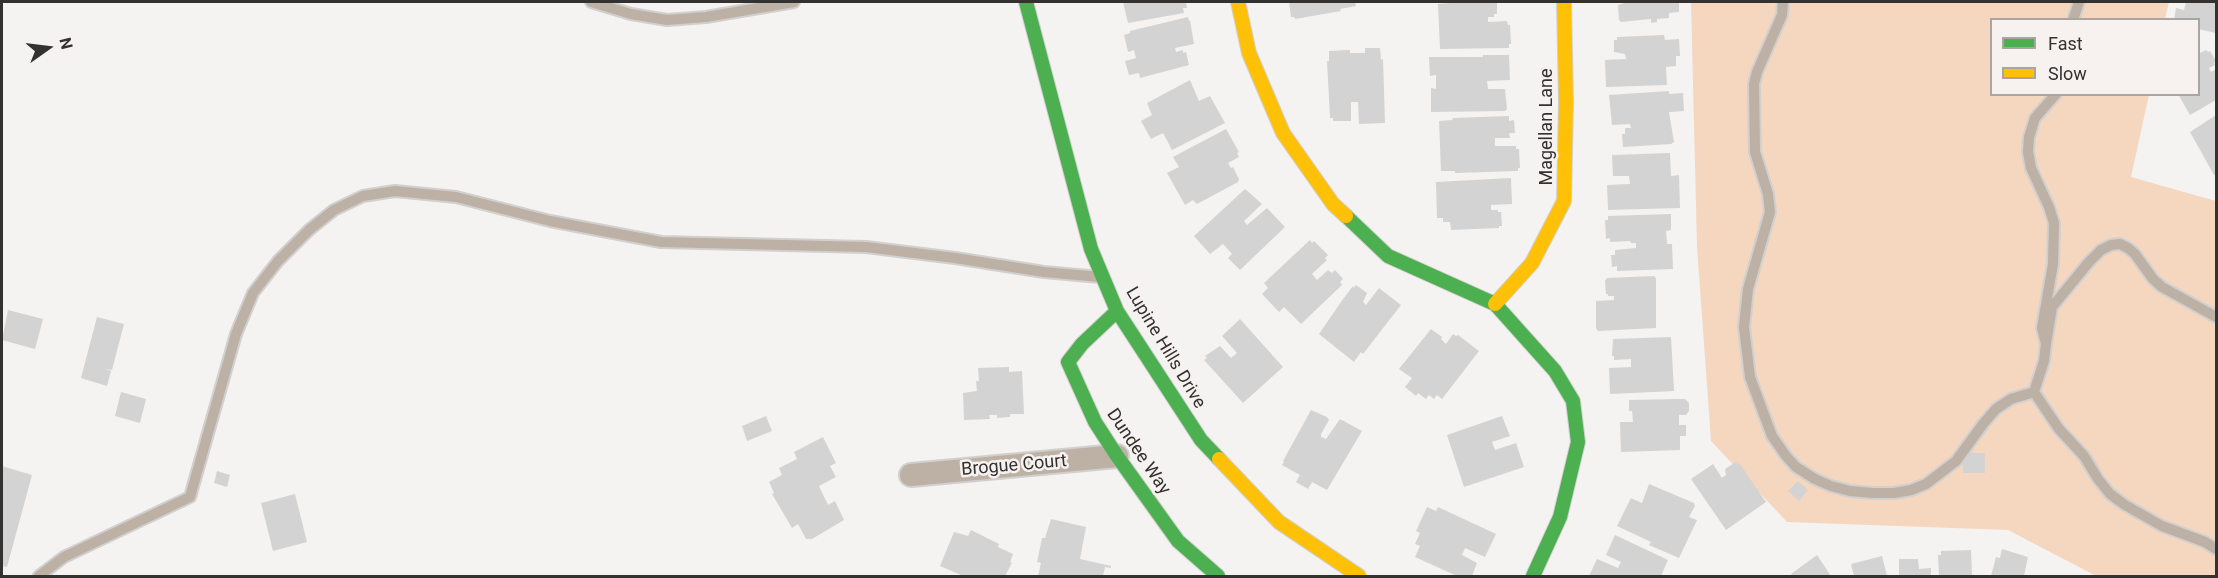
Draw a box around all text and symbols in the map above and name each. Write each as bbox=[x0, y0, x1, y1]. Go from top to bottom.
north arrow bbox=[18, 18, 78, 78]
legend bbox=[1990, 18, 2200, 96]
text: Fast bbox=[2048, 33, 2083, 54]
text: N bbox=[55, 36, 77, 51]
text: Slow bbox=[2048, 63, 2087, 84]
street label: Magellan Lane bbox=[1536, 68, 1558, 186]
street label: Lupine Hills Drive bbox=[1120, 283, 1210, 413]
street label: Dundee Way bbox=[1101, 405, 1175, 499]
street label: Brogue Court bbox=[960, 451, 1068, 481]

